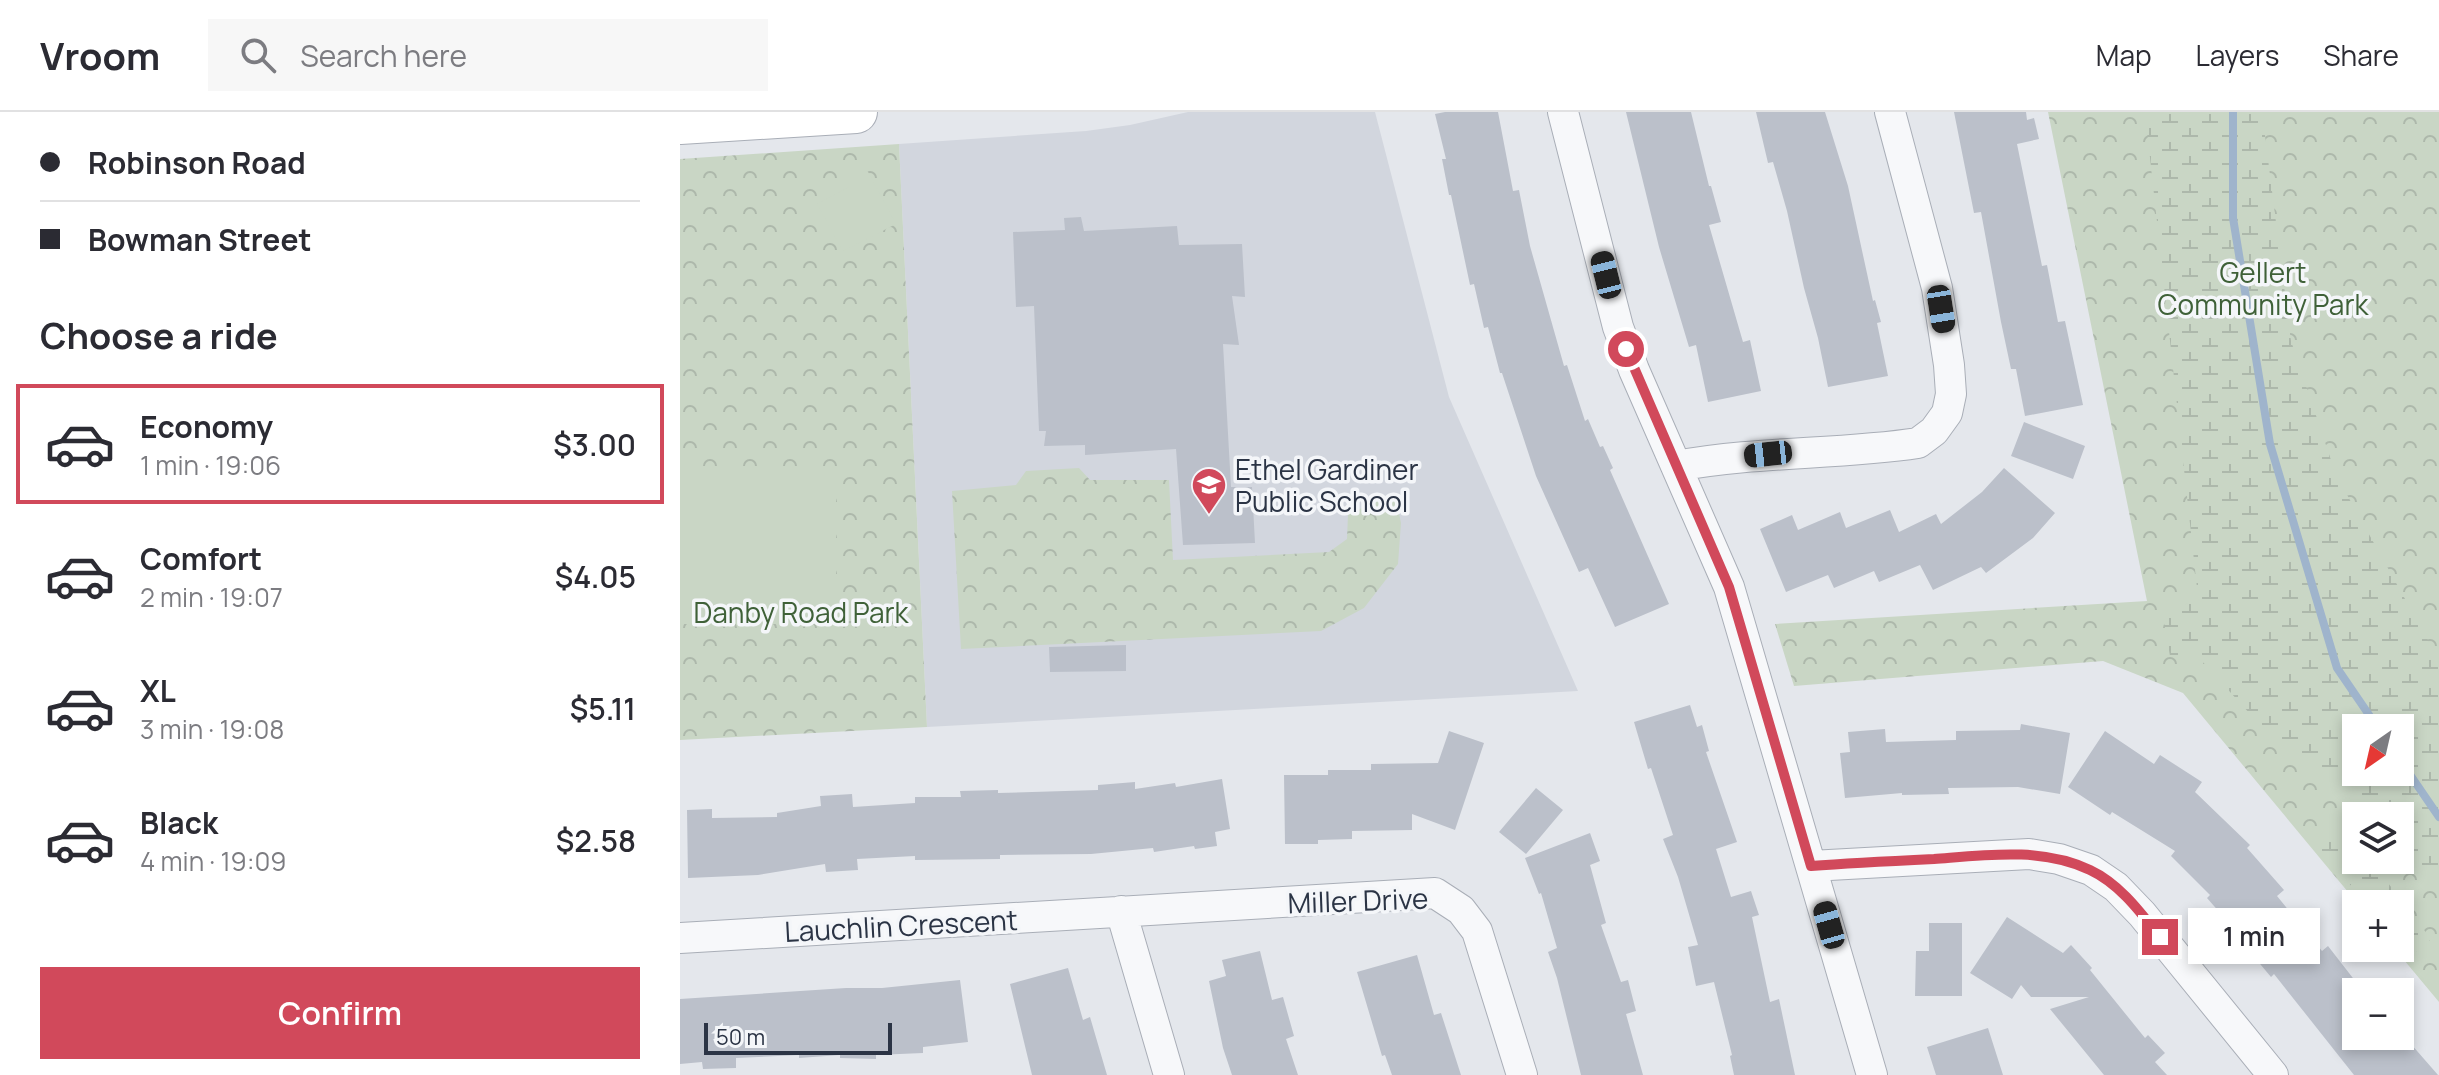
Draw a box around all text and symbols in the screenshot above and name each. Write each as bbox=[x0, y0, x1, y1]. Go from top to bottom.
search box bbox=[208, 19, 768, 91]
text: Vroom bbox=[40, 29, 160, 81]
icon: search bbox=[236, 33, 280, 77]
text: Search here bbox=[300, 35, 467, 76]
text: Map bbox=[2096, 36, 2152, 74]
text: Layers bbox=[2196, 36, 2279, 74]
text: Share bbox=[2323, 36, 2399, 74]
text: Robinson Road bbox=[88, 142, 306, 183]
text: Bowman Street bbox=[88, 219, 311, 260]
car bbox=[1589, 249, 1623, 301]
park label: Gellert Community Park bbox=[2158, 253, 2370, 323]
car bbox=[1925, 283, 1957, 335]
text: Choose a ride bbox=[40, 311, 278, 360]
route start bbox=[1608, 331, 1644, 367]
text: Economy bbox=[140, 406, 273, 447]
icon: car bbox=[44, 408, 116, 480]
text: $3.00 bbox=[553, 424, 636, 465]
car bbox=[1743, 440, 1793, 468]
text: 1 min · 19:06 bbox=[140, 447, 281, 483]
place label: Ethel Gardiner Public School bbox=[1235, 450, 1419, 520]
school or university icon: Ethel Gardiner Public School bbox=[1190, 466, 1228, 516]
text: Comfort bbox=[140, 538, 262, 579]
icon: car bbox=[44, 540, 116, 612]
text: $4.05 bbox=[555, 556, 636, 597]
text: 2 min · 19:07 bbox=[140, 579, 283, 615]
park label: Danby Road Park bbox=[694, 593, 910, 631]
text: XL bbox=[140, 670, 176, 711]
icon: car bbox=[44, 672, 116, 744]
text: $5.11 bbox=[570, 688, 636, 729]
text: 3 min · 19:08 bbox=[140, 711, 284, 747]
north arrow bbox=[2342, 714, 2414, 786]
map controls bbox=[2342, 714, 2414, 1050]
text: Black bbox=[140, 802, 218, 843]
button: layers bbox=[2342, 802, 2414, 874]
icon: car bbox=[44, 804, 116, 876]
text: $2.58 bbox=[556, 820, 636, 861]
text: 4 min · 19:09 bbox=[140, 843, 286, 879]
street label: Miller Drive bbox=[1287, 879, 1429, 921]
button: + bbox=[2342, 890, 2414, 962]
car bbox=[1811, 899, 1847, 951]
street label: Lauchlin Crescent bbox=[783, 900, 1019, 950]
callout: 1 min bbox=[2188, 909, 2320, 965]
text: 1 min bbox=[2223, 918, 2285, 954]
route end bbox=[2142, 919, 2178, 955]
button: Confirm bbox=[40, 967, 640, 1059]
button: − bbox=[2342, 978, 2414, 1050]
scale bar bbox=[704, 1019, 892, 1055]
text: 50 m bbox=[716, 1022, 765, 1052]

